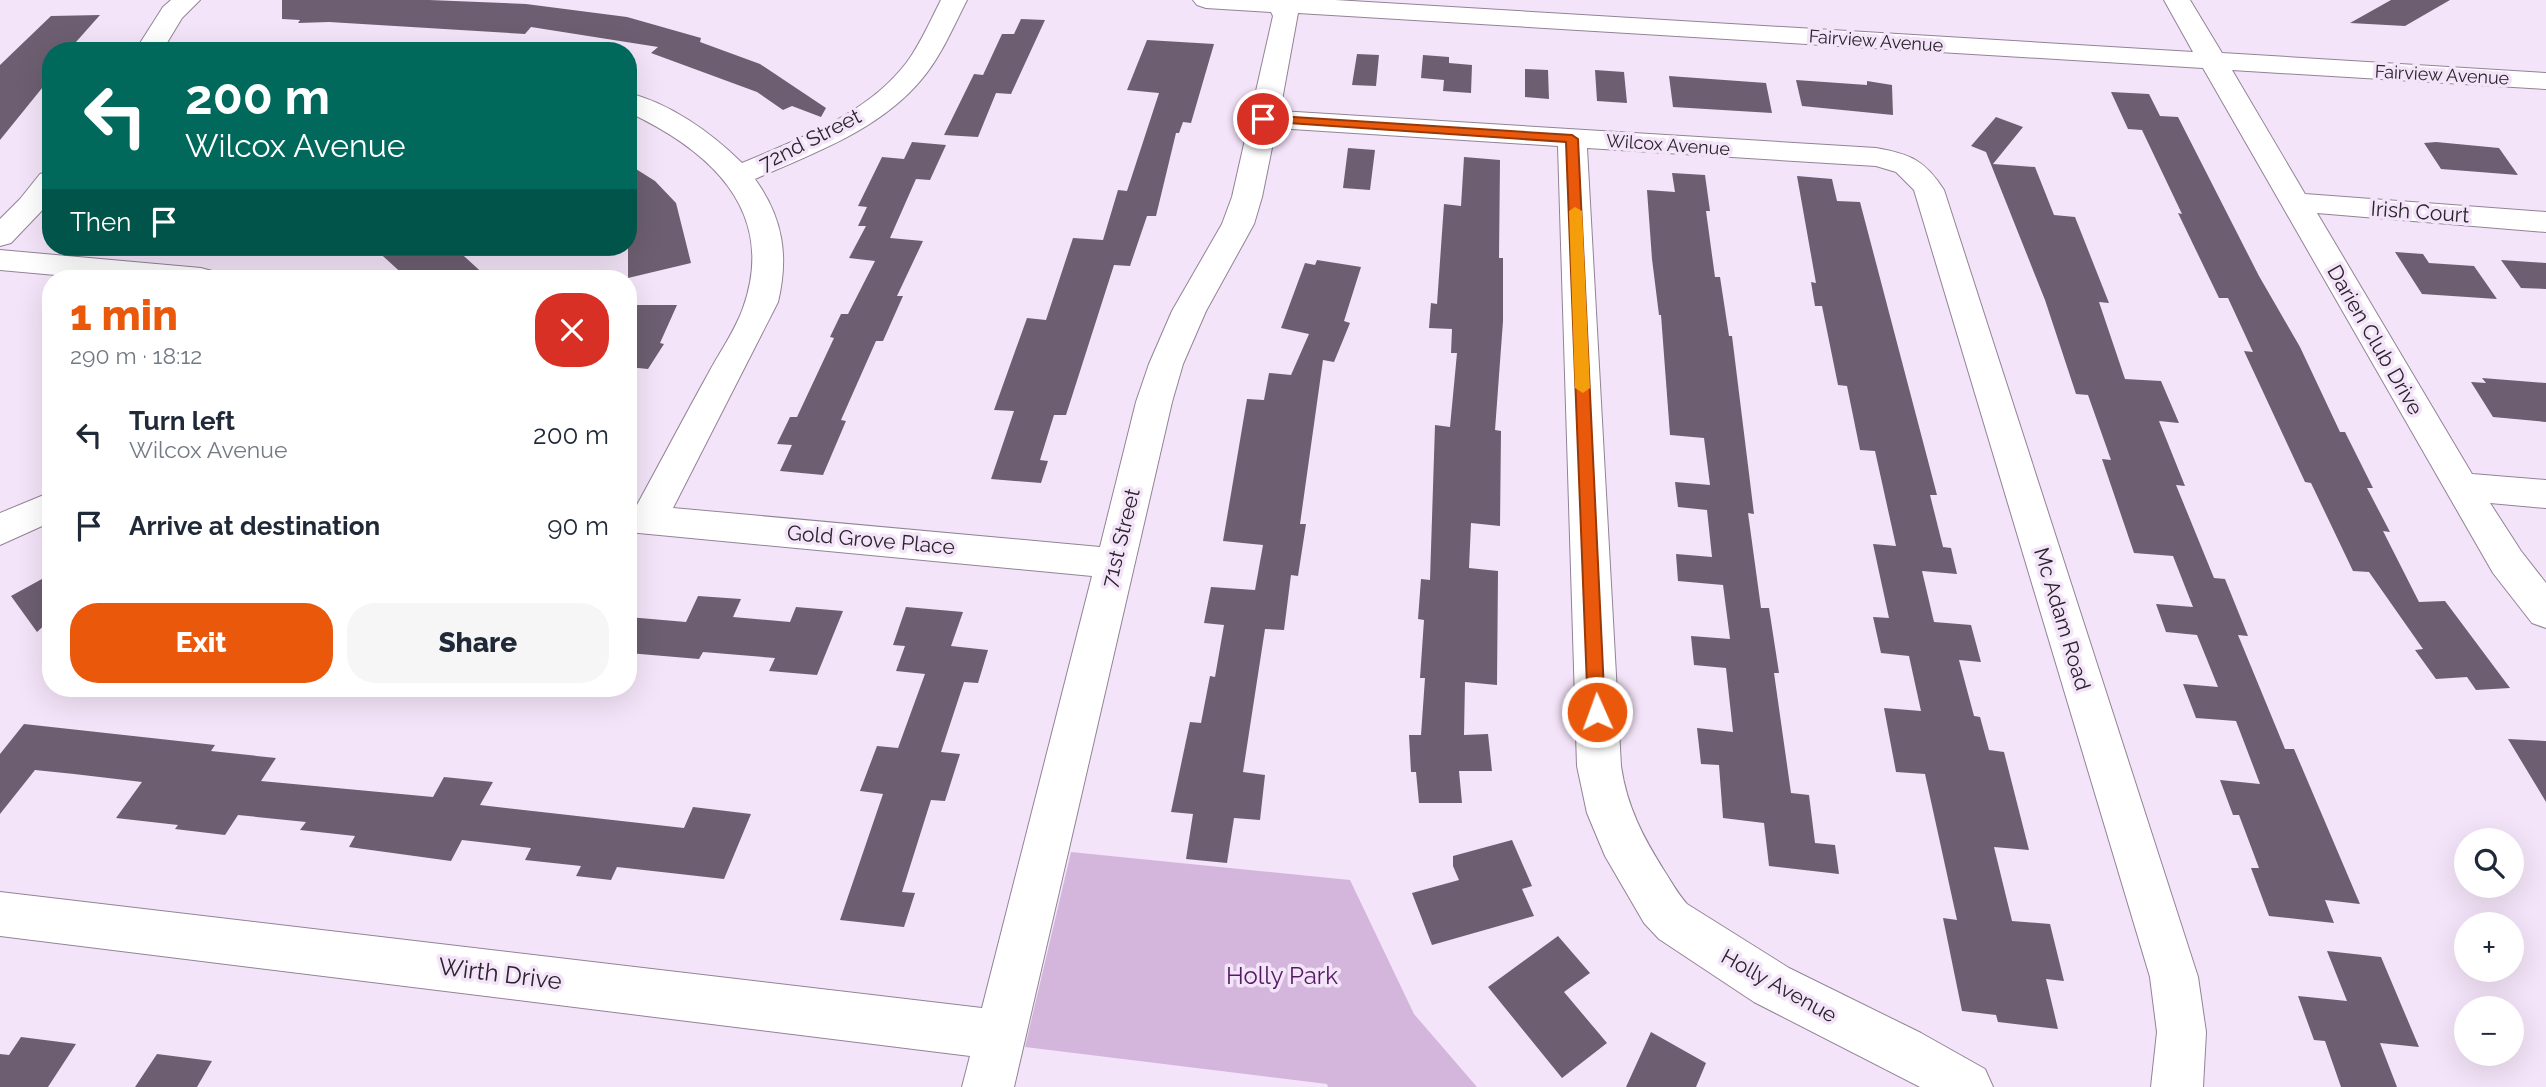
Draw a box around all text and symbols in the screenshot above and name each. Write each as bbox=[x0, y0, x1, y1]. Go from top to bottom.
street label: Fairview Avenue bbox=[1808, 25, 1944, 56]
street label: Fairview Avenue bbox=[2374, 60, 2510, 89]
text: 200 m bbox=[185, 68, 330, 125]
icon: left bbox=[70, 70, 161, 161]
pin bbox=[1233, 89, 1293, 149]
icon: arrive bbox=[1244, 100, 1282, 138]
street label: 72nd Street bbox=[755, 103, 865, 176]
text: Wilcox Avenue bbox=[185, 127, 405, 164]
street label: Wilcox Avenue bbox=[1605, 130, 1731, 159]
street label: Irish Court bbox=[2370, 196, 2470, 227]
icon: arrive bbox=[145, 203, 183, 241]
text: Then bbox=[70, 207, 131, 237]
street label: Darien Club Drive bbox=[2322, 260, 2429, 419]
text: 1 min bbox=[70, 291, 178, 340]
button: close bbox=[535, 293, 609, 367]
text: 290 m · 18:12 bbox=[70, 342, 202, 369]
text: Turn left bbox=[129, 406, 235, 436]
icon: left bbox=[70, 416, 108, 454]
text: 200 m bbox=[533, 420, 609, 450]
text: Wilcox Avenue bbox=[129, 436, 287, 463]
street label: 71st Street bbox=[1096, 486, 1145, 590]
icon: arrive bbox=[70, 507, 108, 545]
text: Arrive at destination bbox=[129, 511, 380, 541]
text: 90 m bbox=[547, 511, 609, 541]
street label: Gold Grove Place bbox=[786, 520, 956, 559]
street label: Mc Adam Road bbox=[2029, 544, 2096, 693]
button: Exit bbox=[70, 603, 333, 683]
button: Share bbox=[347, 603, 609, 683]
position arrow bbox=[1560, 675, 1634, 749]
map controls bbox=[2454, 828, 2524, 1066]
button: search bbox=[2454, 828, 2524, 898]
button: + bbox=[2454, 912, 2524, 982]
street label: Holly Avenue bbox=[1717, 944, 1841, 1028]
street label: Wirth Drive bbox=[437, 952, 563, 995]
park label: Holly Park bbox=[1226, 961, 1338, 990]
button: − bbox=[2454, 996, 2524, 1066]

